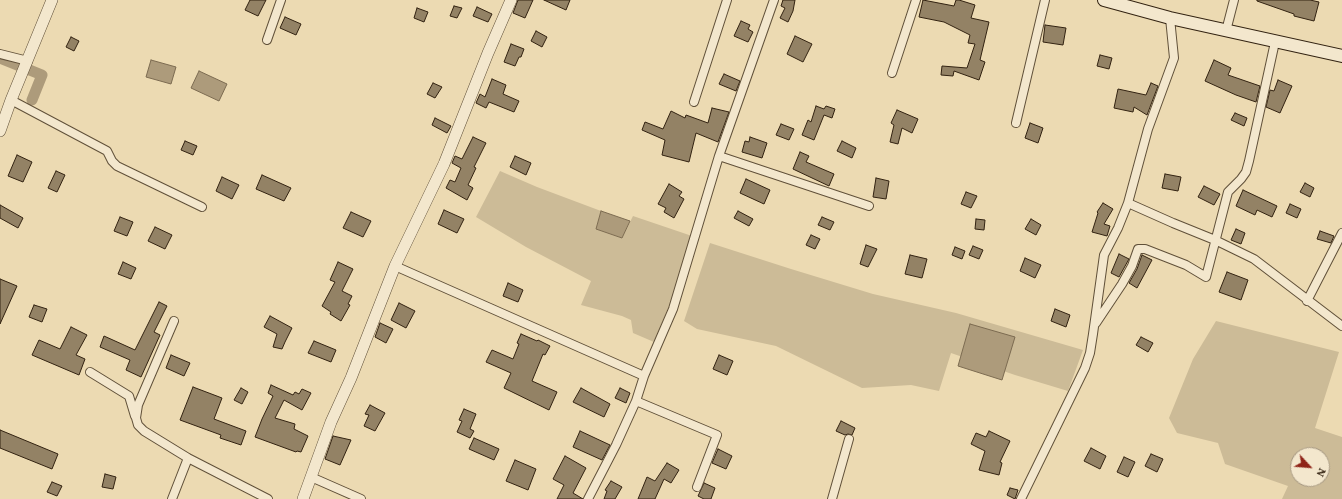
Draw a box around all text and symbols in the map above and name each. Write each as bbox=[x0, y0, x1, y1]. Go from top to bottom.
north arrow bbox=[1290, 447, 1330, 487]
text: N bbox=[1312, 465, 1329, 479]

